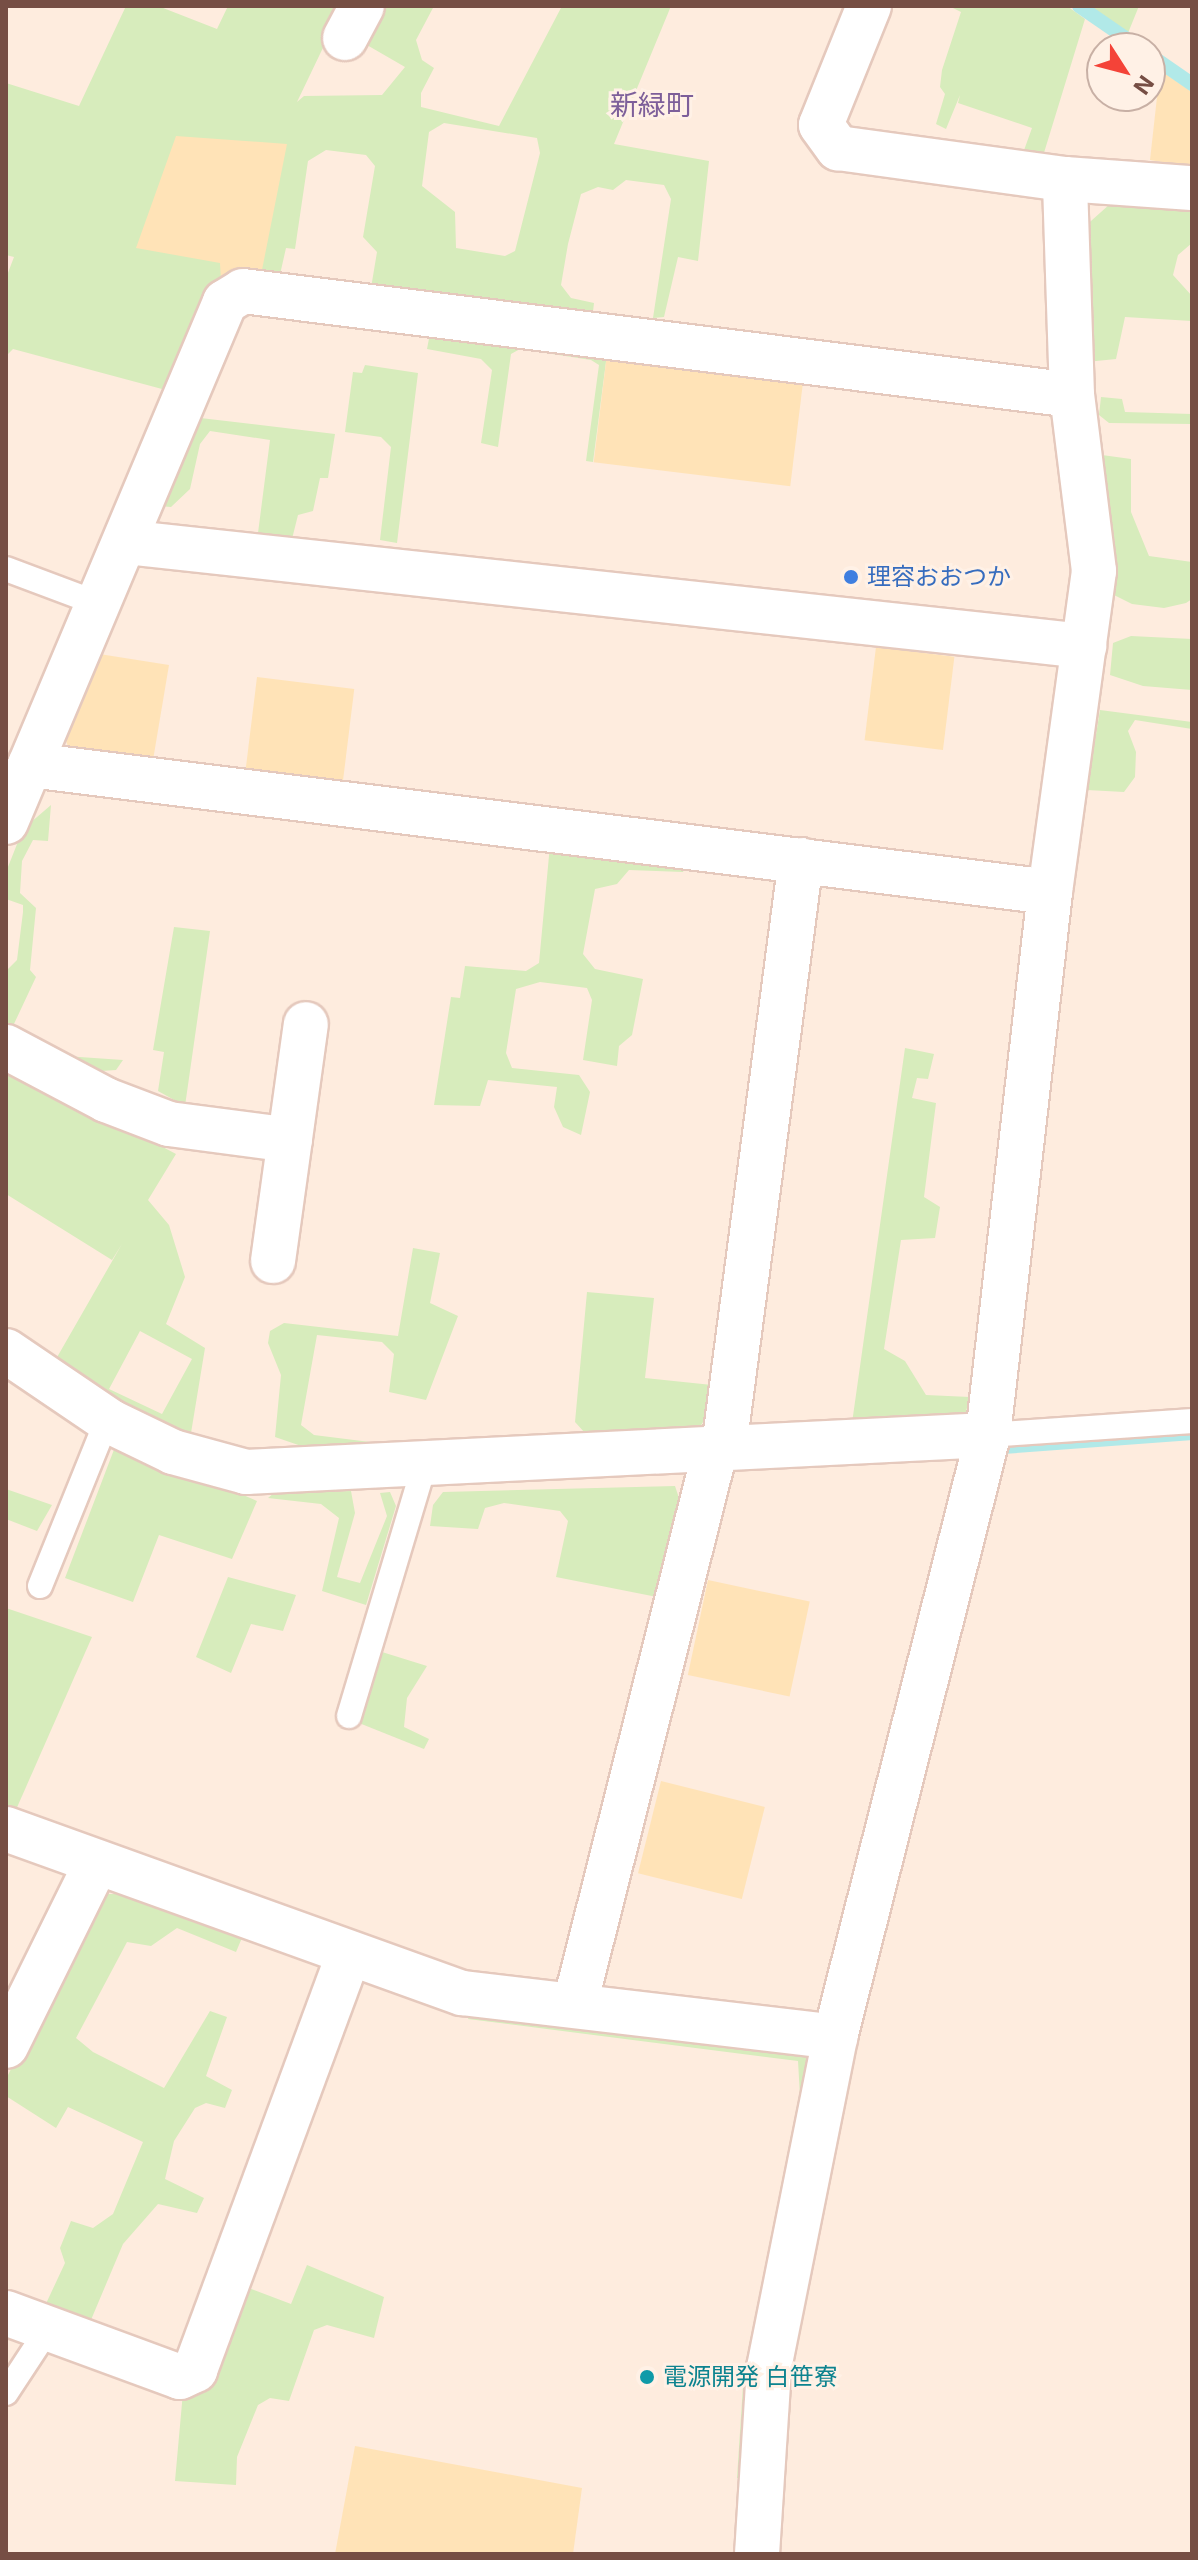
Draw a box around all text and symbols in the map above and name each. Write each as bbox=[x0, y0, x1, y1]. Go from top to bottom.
north arrow bbox=[1086, 32, 1166, 112]
text: N bbox=[1128, 71, 1159, 99]
district label: 新緑町 bbox=[610, 88, 694, 122]
place label: 理容おおつか bbox=[867, 563, 1011, 591]
marker: 理容おおつか bbox=[842, 568, 860, 586]
place label: 電源開発 白笹寮 bbox=[663, 2363, 838, 2391]
marker: 電源開発 白笹寮 bbox=[638, 2368, 656, 2386]

